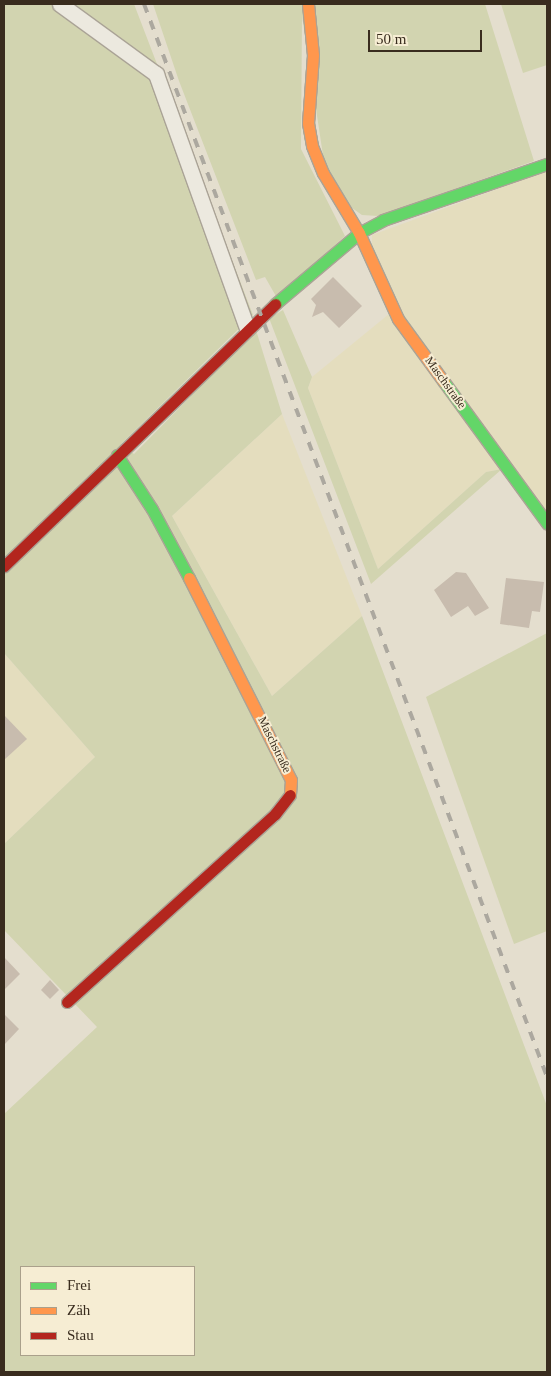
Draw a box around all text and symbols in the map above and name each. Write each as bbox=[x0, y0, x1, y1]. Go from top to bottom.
scale bar bbox=[371, 20, 485, 52]
text: 50 m bbox=[376, 31, 406, 47]
street label: Maschstraße bbox=[421, 354, 469, 412]
street label: Maschstraße bbox=[254, 715, 294, 775]
legend bbox=[20, 1266, 195, 1356]
text: Frei bbox=[67, 1277, 91, 1293]
text: Zäh bbox=[67, 1302, 90, 1318]
text: Stau bbox=[67, 1327, 94, 1343]

